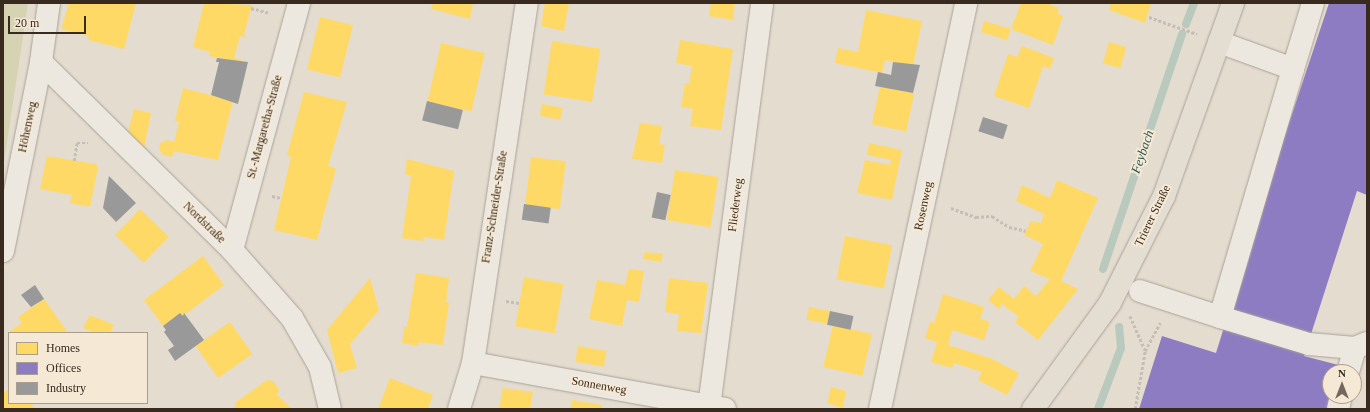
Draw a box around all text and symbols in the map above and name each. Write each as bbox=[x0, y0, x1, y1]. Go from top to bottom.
scale bar bbox=[10, 8, 88, 34]
text: 20 m bbox=[15, 16, 39, 30]
street label: St.-Margaretha-Straße bbox=[244, 74, 286, 180]
street label: Höhenweg bbox=[16, 100, 40, 154]
water label: Feybach bbox=[1128, 128, 1158, 176]
street label: Franz-Schneider-Straße bbox=[479, 150, 511, 264]
street label: Fliederweg bbox=[726, 177, 746, 233]
street label: Rosenweg bbox=[912, 180, 936, 232]
street label: Trierer Straße bbox=[1132, 183, 1174, 249]
street label: Nordstraße bbox=[180, 199, 228, 247]
legend bbox=[8, 332, 148, 404]
text: Homes bbox=[46, 341, 80, 355]
text: Offices bbox=[46, 361, 81, 375]
north arrow bbox=[1322, 364, 1362, 404]
text: N bbox=[1338, 367, 1346, 379]
street label: Sonnenweg bbox=[570, 374, 628, 398]
text: Industry bbox=[46, 381, 86, 395]

